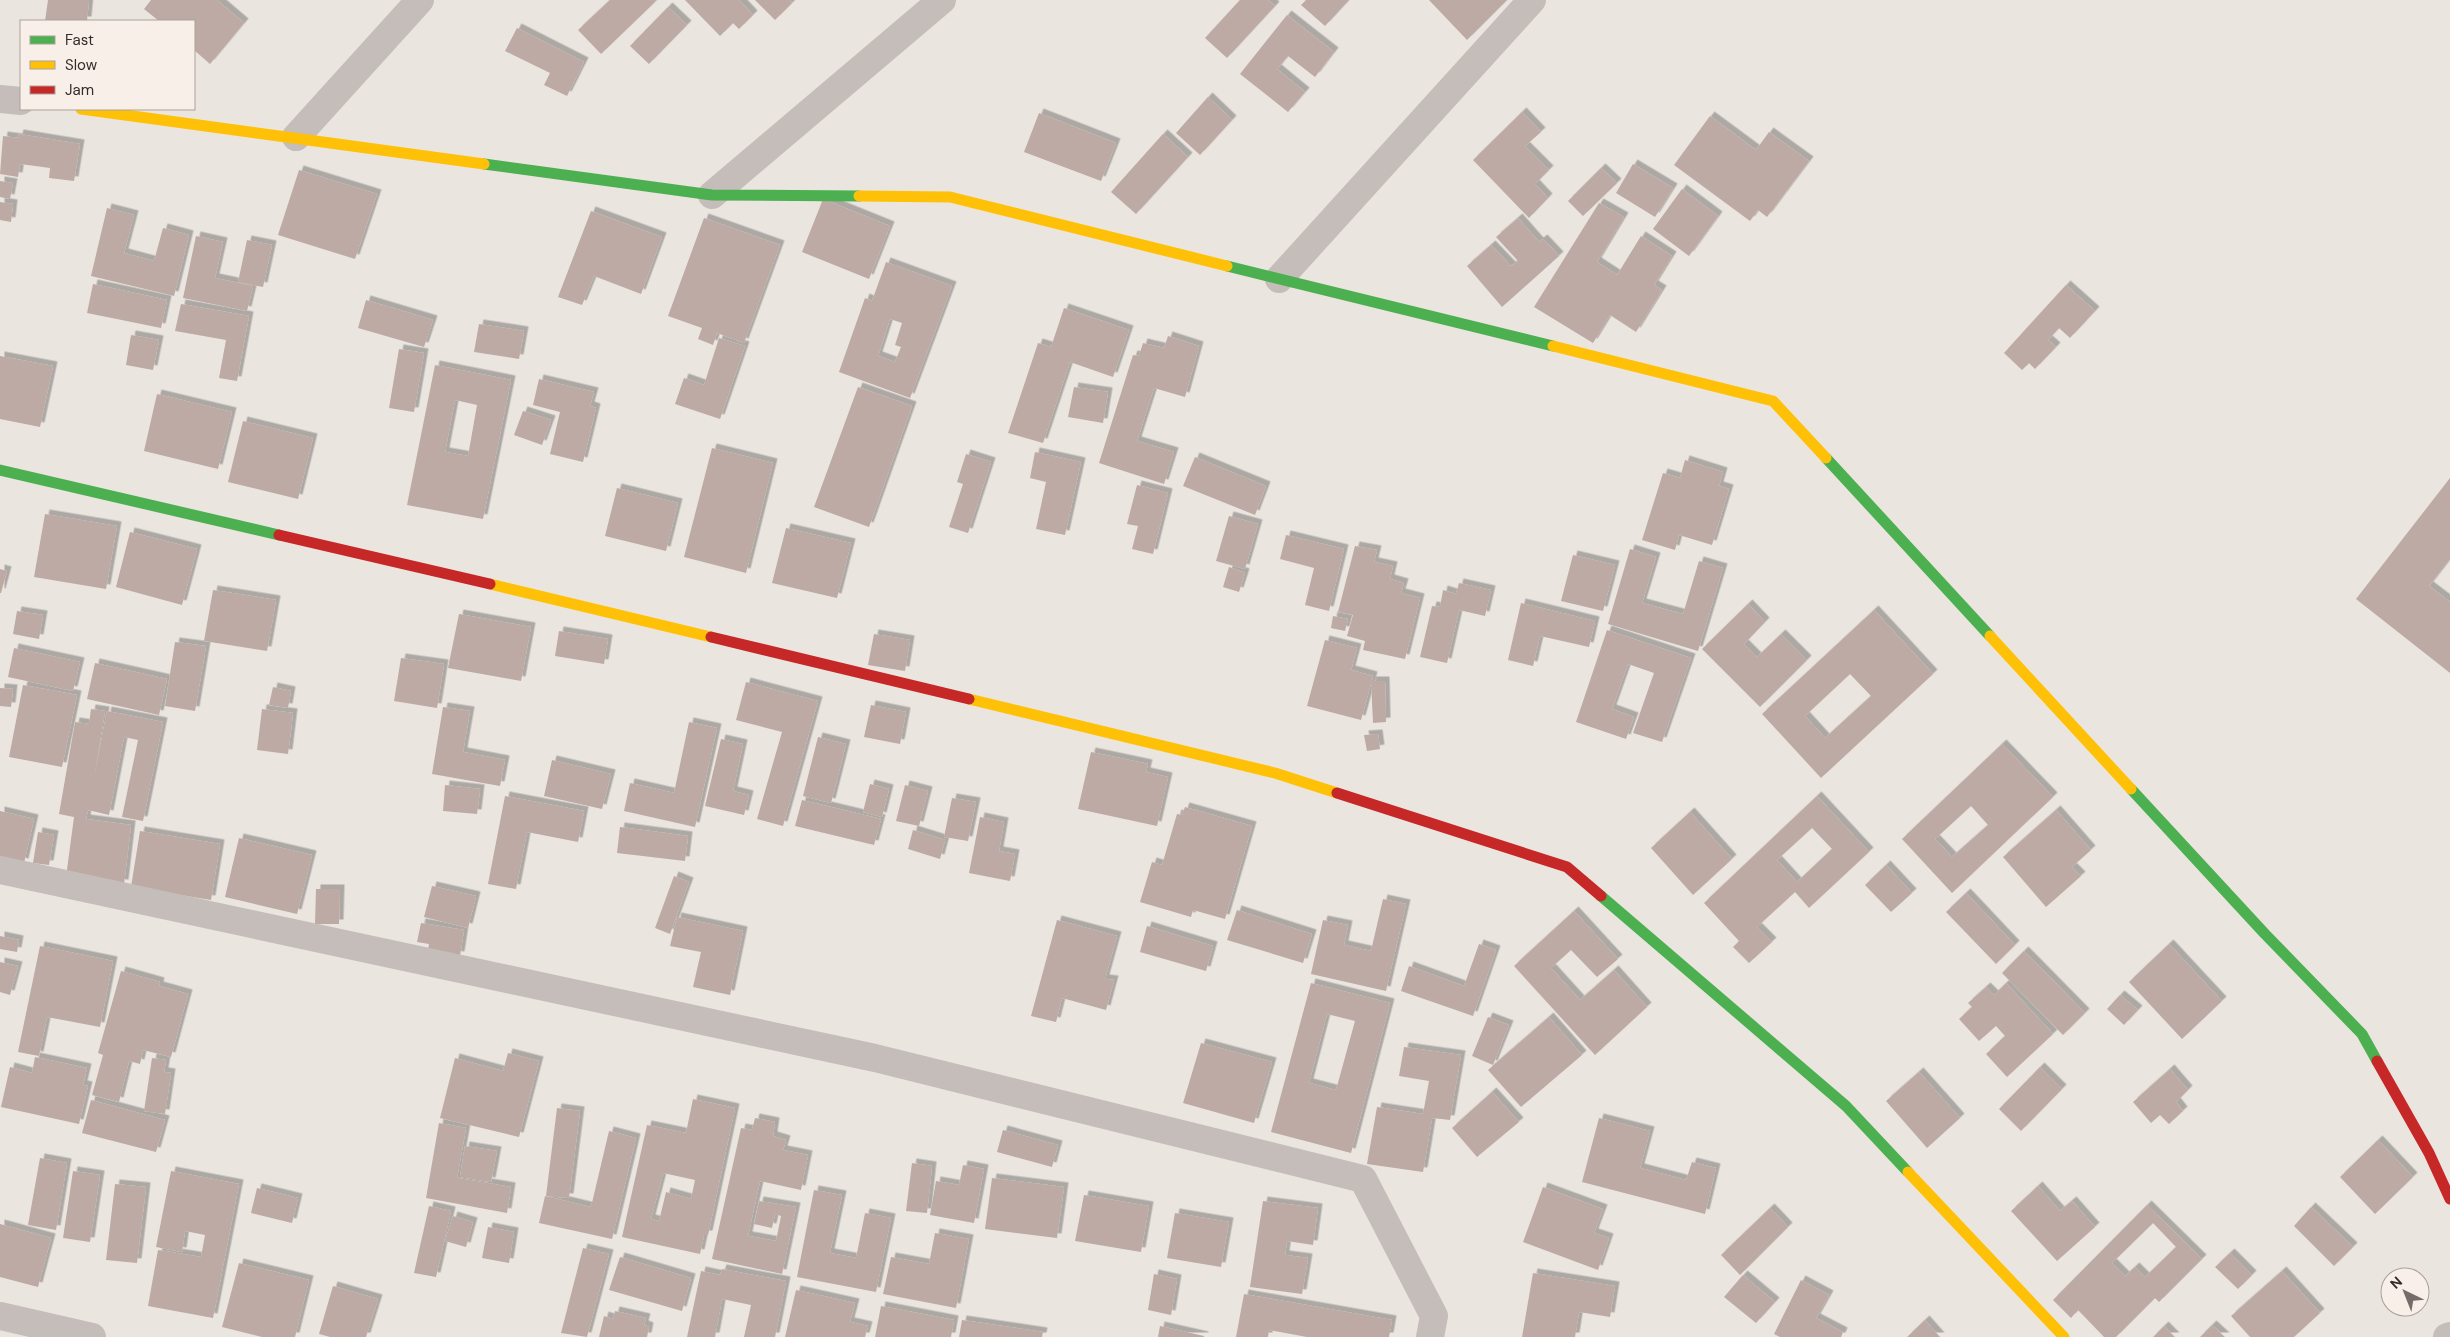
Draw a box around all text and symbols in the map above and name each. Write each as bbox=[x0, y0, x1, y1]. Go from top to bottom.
legend bbox=[20, 20, 195, 110]
text: Fast bbox=[65, 30, 94, 50]
text: Slow bbox=[65, 55, 98, 75]
text: Jam bbox=[65, 80, 94, 100]
north arrow bbox=[2380, 1267, 2430, 1317]
text: N bbox=[2386, 1272, 2406, 1293]

